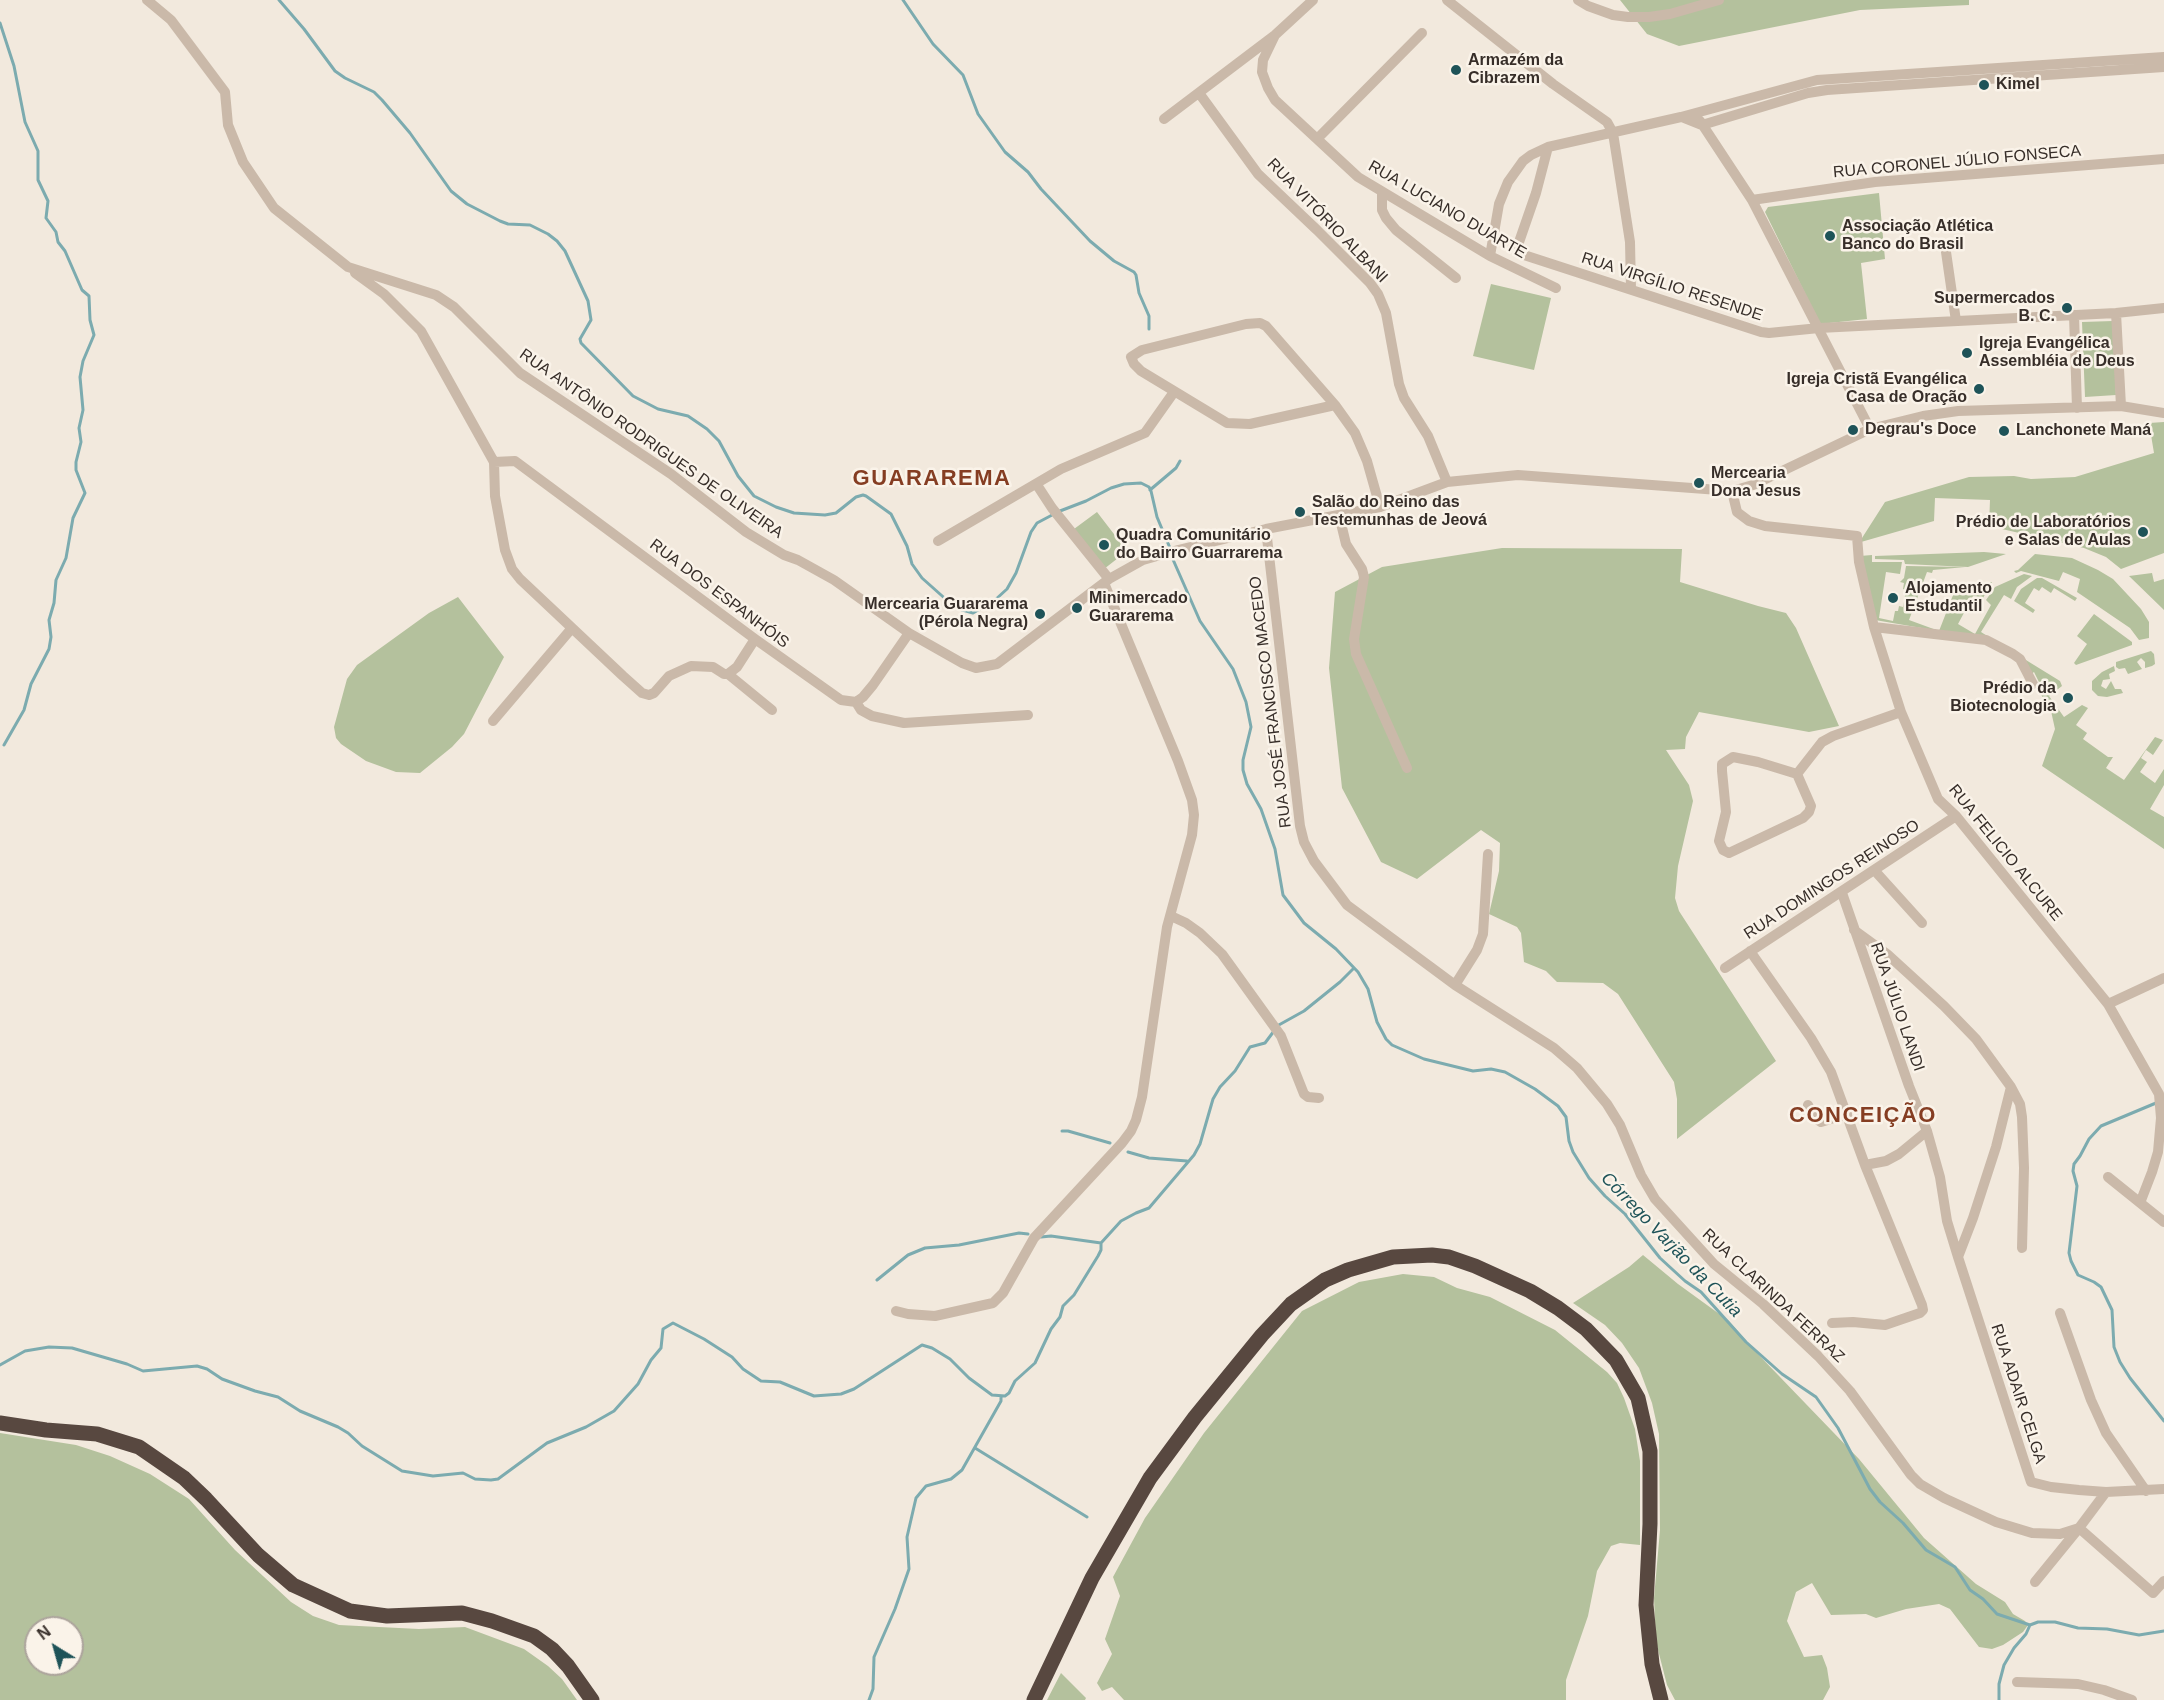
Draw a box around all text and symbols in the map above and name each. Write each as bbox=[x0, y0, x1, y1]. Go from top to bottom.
place label: Armazém da Cibrazem bbox=[1468, 51, 1563, 89]
marker: Armazém da Cibrazem bbox=[1449, 63, 1463, 77]
place label: Kimel bbox=[1996, 75, 2040, 95]
marker: Kimel bbox=[1977, 78, 1991, 92]
street label: RUA CORONEL JÚLIO FONSECA bbox=[1832, 142, 2082, 182]
street label: RUA VITÓRIO ALBANI bbox=[1263, 155, 1391, 287]
street label: RUA LUCIANO DUARTE bbox=[1365, 157, 1529, 263]
place label: Associação Atlética Banco do Brasil bbox=[1842, 217, 1993, 255]
marker: Associação Atlética Banco do Brasil bbox=[1823, 229, 1837, 243]
street label: RUA VIRGÍLIO RESENDE bbox=[1579, 249, 1765, 325]
place label: Supermercados B. C. bbox=[1934, 289, 2055, 327]
marker: Supermercados B. C. bbox=[2060, 301, 2074, 315]
place label: Igreja Evangélica Assembléia de Deus bbox=[1979, 334, 2135, 372]
street label: RUA ANTÔNIO RODRIGUES DE OLIVEIRA bbox=[516, 345, 786, 543]
marker: Igreja Evangélica Assembléia de Deus bbox=[1960, 346, 1974, 360]
place label: Igreja Cristã Evangélica Casa de Oração bbox=[1786, 370, 1967, 408]
marker: Igreja Cristã Evangélica Casa de Oração bbox=[1972, 382, 1986, 396]
place label: Degrau's Doce bbox=[1865, 420, 1976, 440]
place label: Lanchonete Maná bbox=[2016, 421, 2151, 441]
marker: Degrau's Doce bbox=[1846, 423, 1860, 437]
marker: Lanchonete Maná bbox=[1997, 424, 2011, 438]
place label: Mercearia Dona Jesus bbox=[1711, 464, 1801, 502]
district label: GUARAREMA bbox=[853, 466, 1011, 492]
marker: Mercearia Dona Jesus bbox=[1692, 476, 1706, 490]
place label: Salão do Reino das Testemunhas de Jeová bbox=[1312, 493, 1487, 531]
marker: Salão do Reino das Testemunhas de Jeová bbox=[1293, 505, 1307, 519]
place label: Prédio de Laboratórios e Salas de Aulas bbox=[1956, 513, 2131, 551]
marker: Prédio de Laboratórios e Salas de Aulas bbox=[2136, 525, 2150, 539]
place label: Quadra Comunitário do Bairro Guarrarema bbox=[1116, 526, 1282, 564]
street label: RUA DOS ESPANHÓIS bbox=[646, 535, 792, 653]
marker: Quadra Comunitário do Bairro Guarrarema bbox=[1097, 538, 1111, 552]
street label: RUA JOSÉ FRANCISCO MACEDO bbox=[1246, 575, 1296, 829]
place label: Alojamento Estudantil bbox=[1905, 579, 1992, 617]
place label: Minimercado Guararema bbox=[1089, 589, 1188, 627]
marker: Alojamento Estudantil bbox=[1886, 591, 1900, 605]
place label: Mercearia Guararema (Pérola Negra) bbox=[864, 595, 1028, 633]
marker: Minimercado Guararema bbox=[1070, 601, 1084, 615]
marker: Mercearia Guararema (Pérola Negra) bbox=[1033, 607, 1047, 621]
place label: Prédio da Biotecnologia bbox=[1950, 679, 2056, 717]
marker: Prédio da Biotecnologia bbox=[2061, 691, 2075, 705]
street label: RUA FELICIO ALCURE bbox=[1944, 781, 2066, 925]
street label: RUA DOMINGOS REINOSO bbox=[1741, 816, 1923, 944]
street label: RUA JÚLIO LANDI bbox=[1866, 940, 1928, 1074]
district label: CONCEIÇÃO bbox=[1789, 1103, 1937, 1129]
water label: Córrego Varjão da Cutia bbox=[1596, 1168, 1746, 1322]
street label: RUA CLARINDA FERRAZ bbox=[1698, 1225, 1848, 1367]
street label: RUA ADAIR CELGA bbox=[1986, 1322, 2050, 1466]
north arrow bbox=[24, 1616, 84, 1676]
text: N bbox=[34, 1623, 54, 1643]

